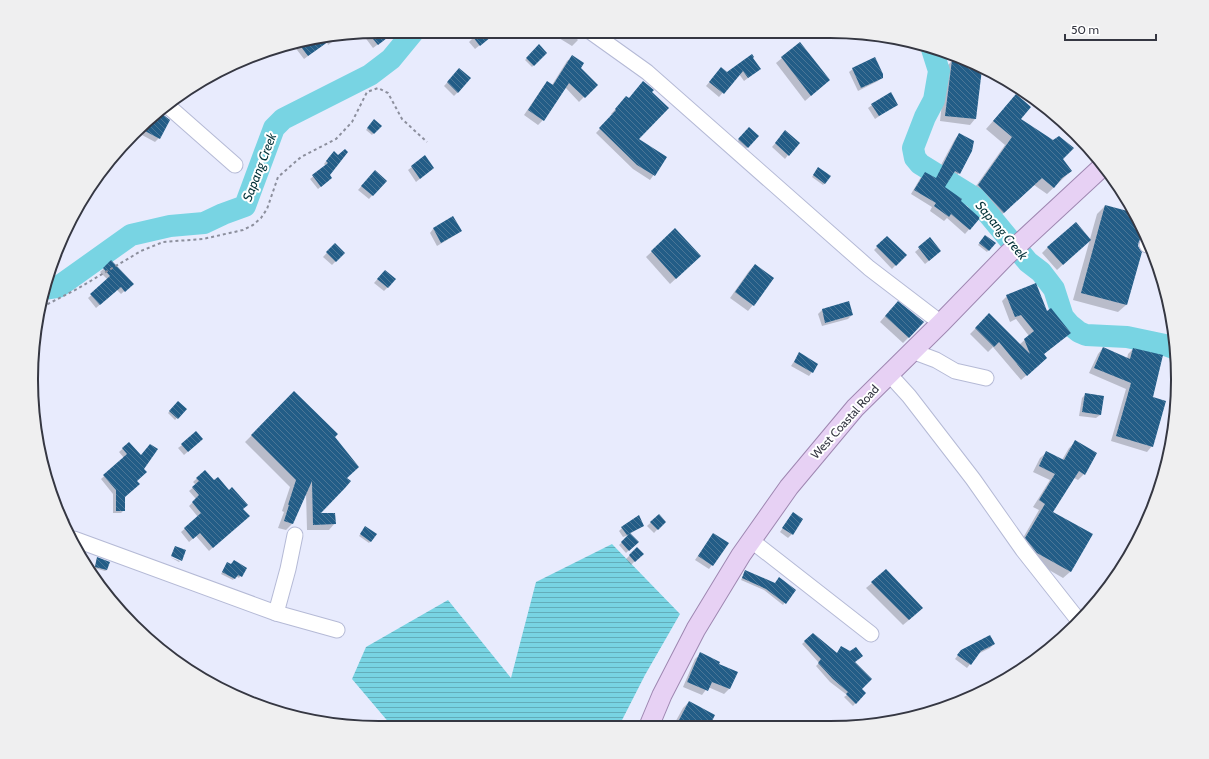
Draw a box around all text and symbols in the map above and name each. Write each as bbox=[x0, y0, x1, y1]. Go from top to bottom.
scale bar bbox=[1065, 16, 1156, 42]
text: 50 m bbox=[1071, 22, 1099, 37]
water label: Sapang Creek bbox=[239, 130, 279, 203]
water label: Sapang Creek bbox=[973, 197, 1031, 263]
street label: West Coastal Road bbox=[807, 381, 882, 462]

